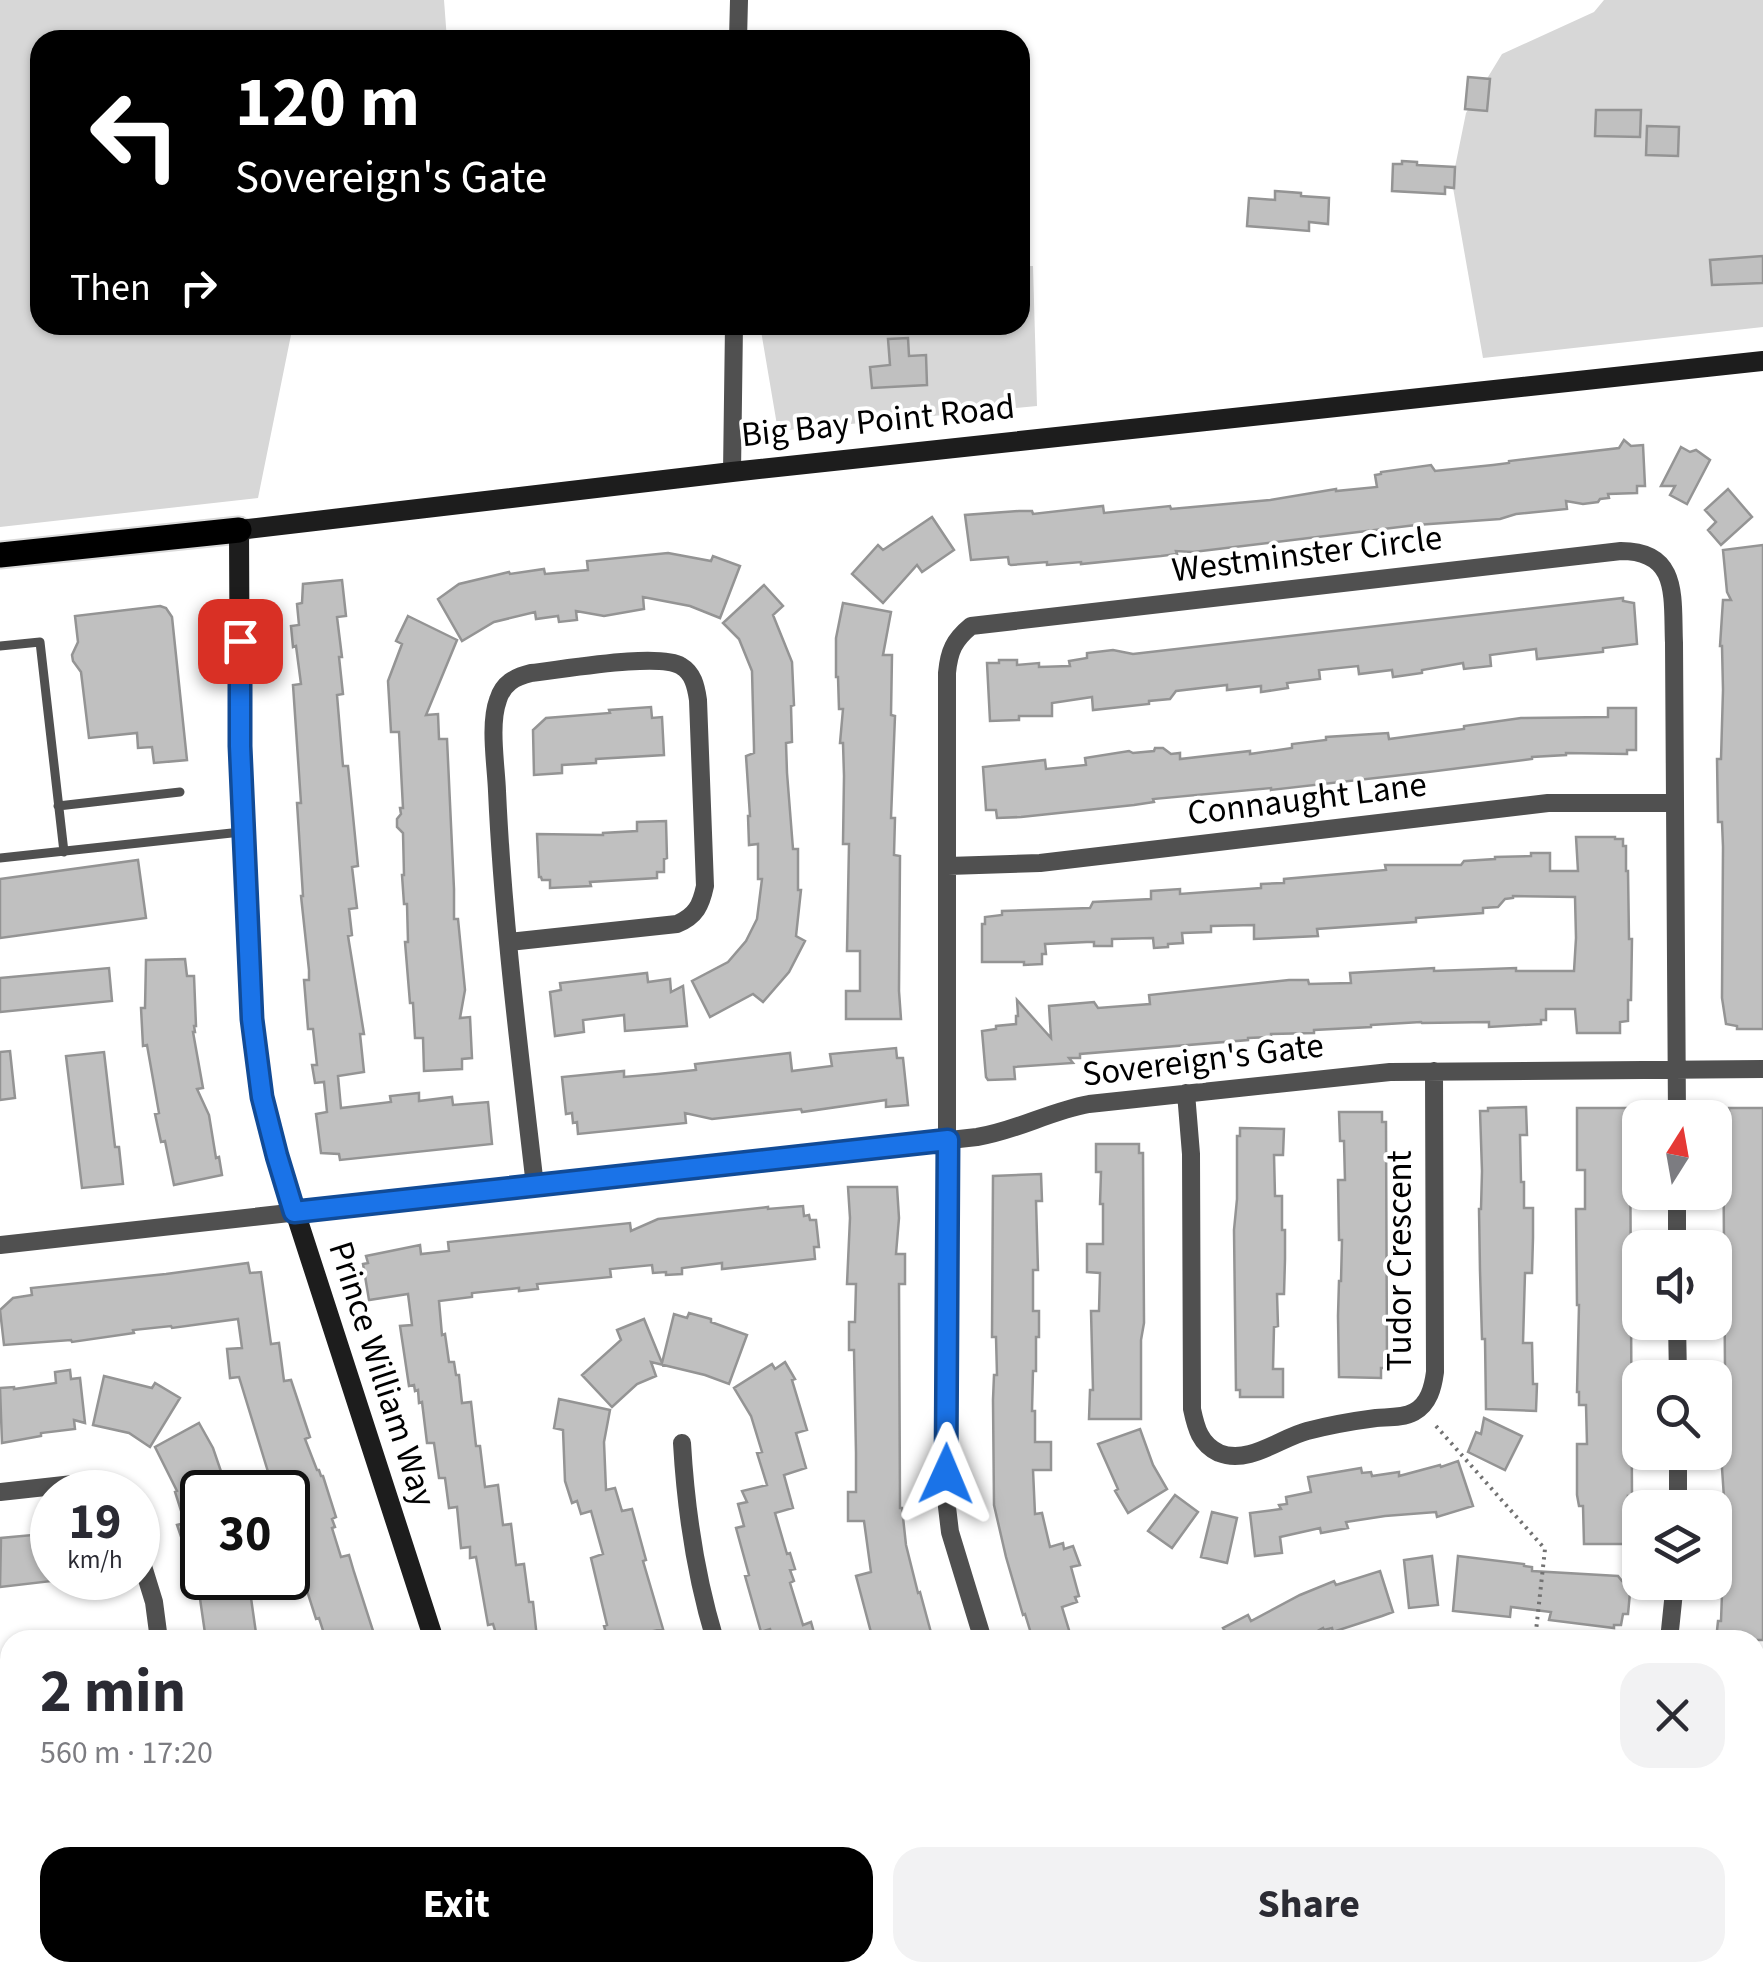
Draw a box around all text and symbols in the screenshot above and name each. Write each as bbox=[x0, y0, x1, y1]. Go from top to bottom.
text: 120 m bbox=[235, 53, 420, 153]
icon: left bbox=[70, 70, 200, 200]
text: Sovereign's Gate bbox=[235, 146, 547, 210]
icon: right bbox=[171, 260, 226, 315]
text: Then bbox=[70, 261, 151, 315]
street label: Big Bay Point Road bbox=[739, 382, 1017, 460]
street label: Westminster Circle bbox=[1169, 513, 1445, 595]
pin bbox=[198, 599, 283, 684]
icon: arrive bbox=[213, 614, 268, 669]
street label: Connaught Lane bbox=[1185, 760, 1429, 838]
street label: Sovereign's Gate bbox=[1079, 1020, 1327, 1100]
north arrow bbox=[1622, 1100, 1732, 1210]
map controls bbox=[1622, 1100, 1732, 1600]
street label: Tudor Crescent bbox=[1375, 1150, 1425, 1372]
button: sound bbox=[1622, 1230, 1732, 1340]
street label: Prince William Way bbox=[316, 1235, 448, 1513]
button: search bbox=[1622, 1360, 1732, 1470]
position arrow bbox=[894, 1422, 998, 1526]
speed limit sign: 30 bbox=[180, 1470, 310, 1600]
text: 19 bbox=[69, 1487, 121, 1558]
button: layers bbox=[1622, 1490, 1732, 1600]
text: km/h bbox=[67, 1542, 123, 1578]
text: 2 min bbox=[40, 1650, 186, 1735]
button: close bbox=[1620, 1663, 1725, 1768]
text: 560 m · 17:20 bbox=[40, 1730, 213, 1776]
button: Exit bbox=[40, 1847, 873, 1962]
button: Share bbox=[893, 1847, 1725, 1962]

